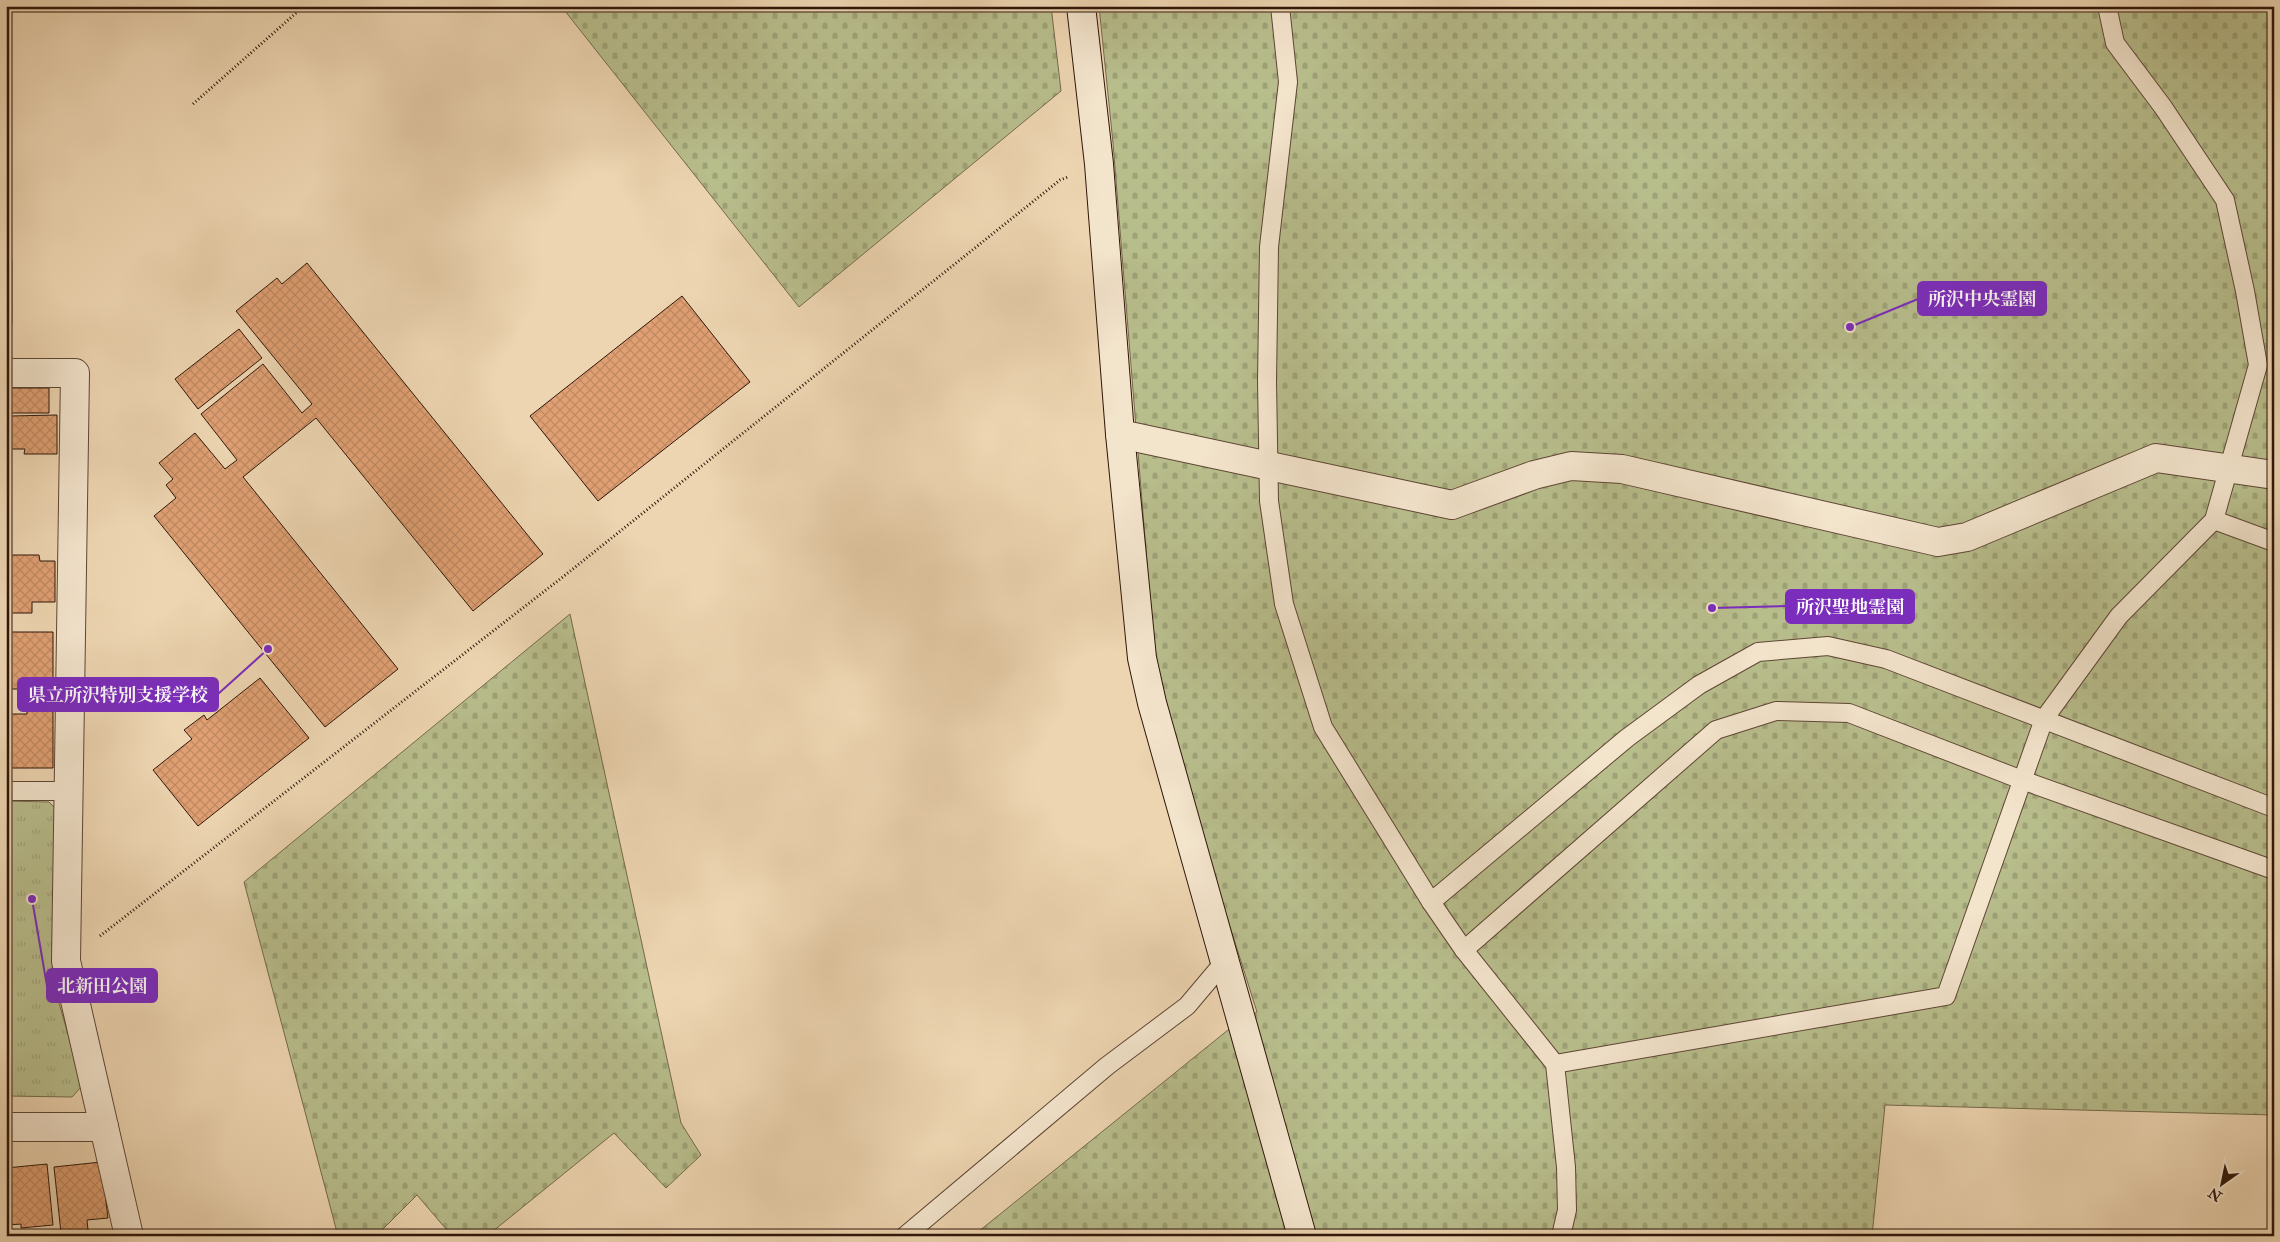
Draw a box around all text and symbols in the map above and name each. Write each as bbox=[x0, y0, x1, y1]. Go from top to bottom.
callout: 所沢中央霊園 bbox=[1918, 282, 2046, 315]
text: 所沢中央霊園 bbox=[1928, 288, 2036, 311]
callout: 所沢聖地霊園 bbox=[1786, 590, 1914, 623]
text: 所沢聖地霊園 bbox=[1796, 596, 1904, 619]
callout: 県立所沢特別支援学校 bbox=[18, 678, 218, 711]
text: 県立所沢特別支援学校 bbox=[28, 684, 208, 707]
callout: 北新田公園 bbox=[47, 969, 157, 1002]
text: 北新田公園 bbox=[57, 975, 147, 998]
north arrow bbox=[2198, 1160, 2248, 1210]
text: N bbox=[2205, 1184, 2226, 1206]

